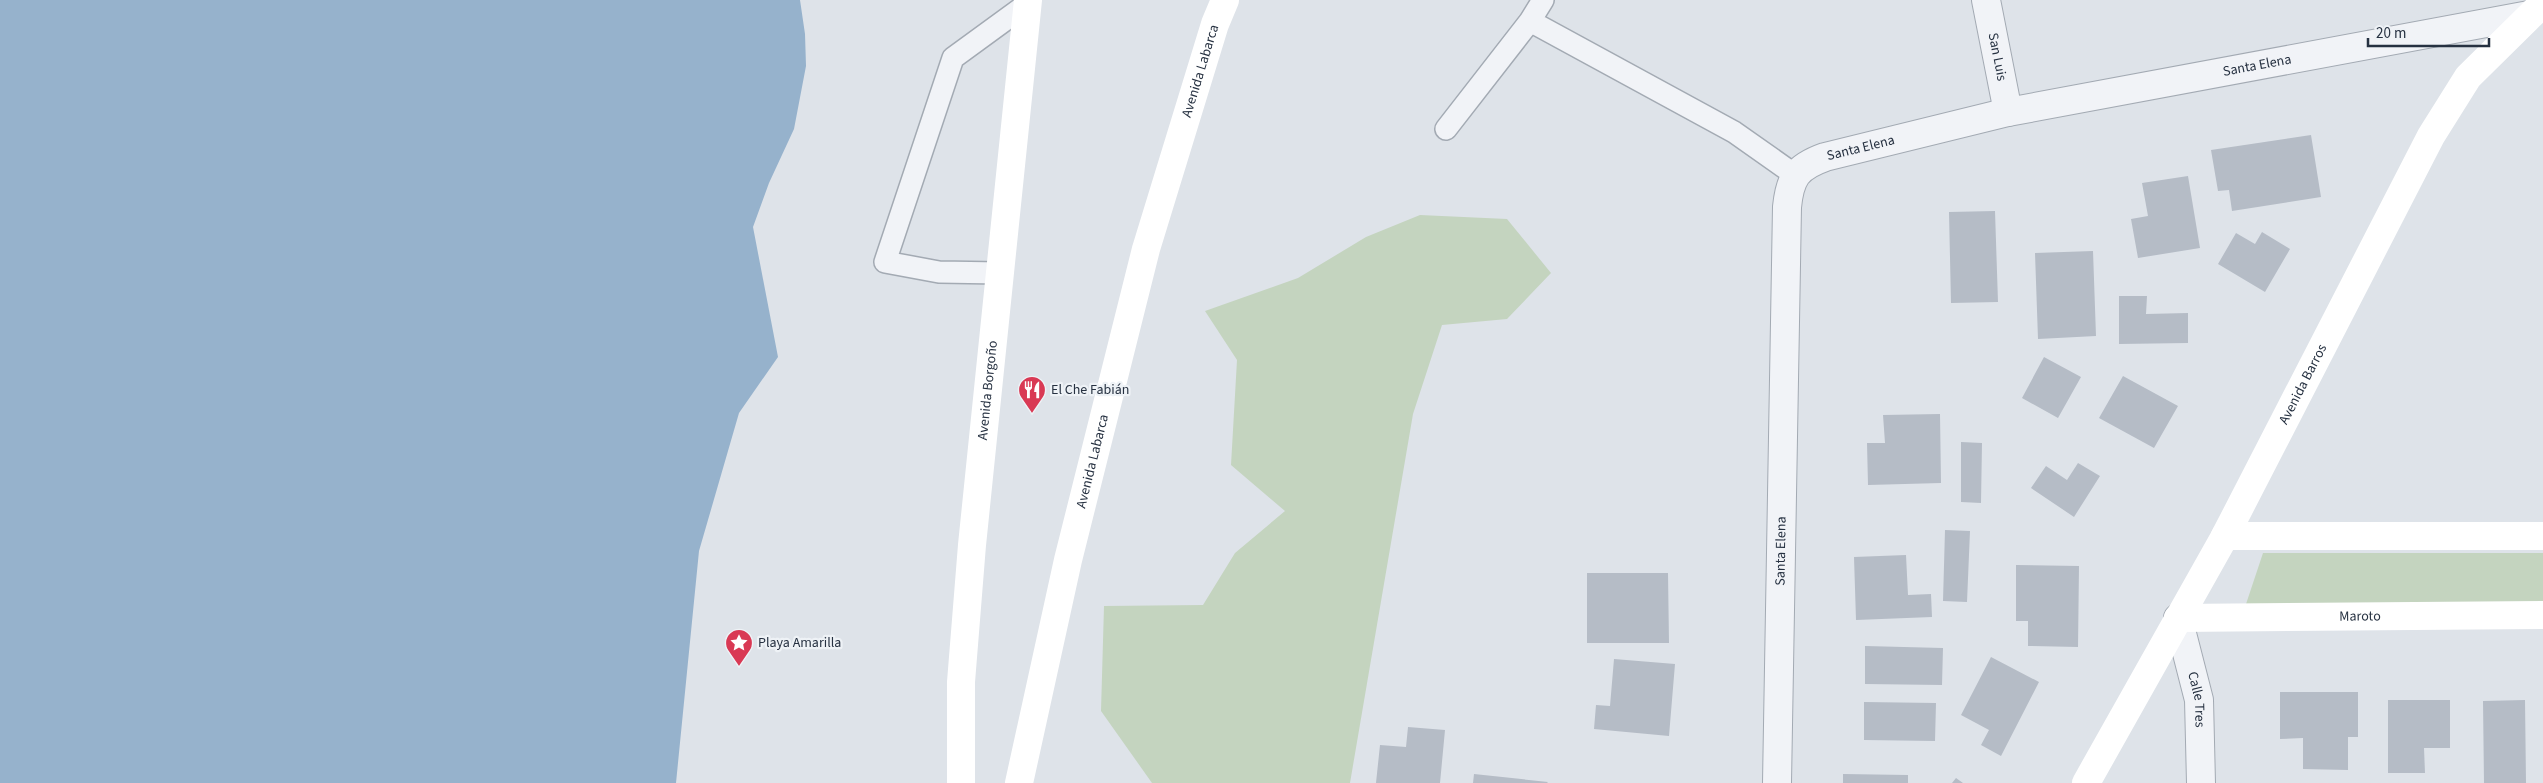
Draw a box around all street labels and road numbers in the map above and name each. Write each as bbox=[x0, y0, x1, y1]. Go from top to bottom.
street label: Avenida Labarca bbox=[1177, 22, 1224, 120]
street label: San Luis bbox=[1983, 31, 2012, 83]
street label: Santa Elena bbox=[2221, 49, 2293, 82]
street label: Santa Elena bbox=[1825, 130, 1897, 166]
street label: Avenida Borgoño bbox=[973, 339, 1003, 441]
street label: Avenida Barros bbox=[2274, 341, 2332, 428]
street label: Avenida Labarca bbox=[1071, 412, 1114, 510]
street label: Santa Elena bbox=[1770, 516, 1792, 586]
street label: Maroto bbox=[2339, 606, 2381, 627]
street label: Calle Tres bbox=[2182, 670, 2210, 728]

